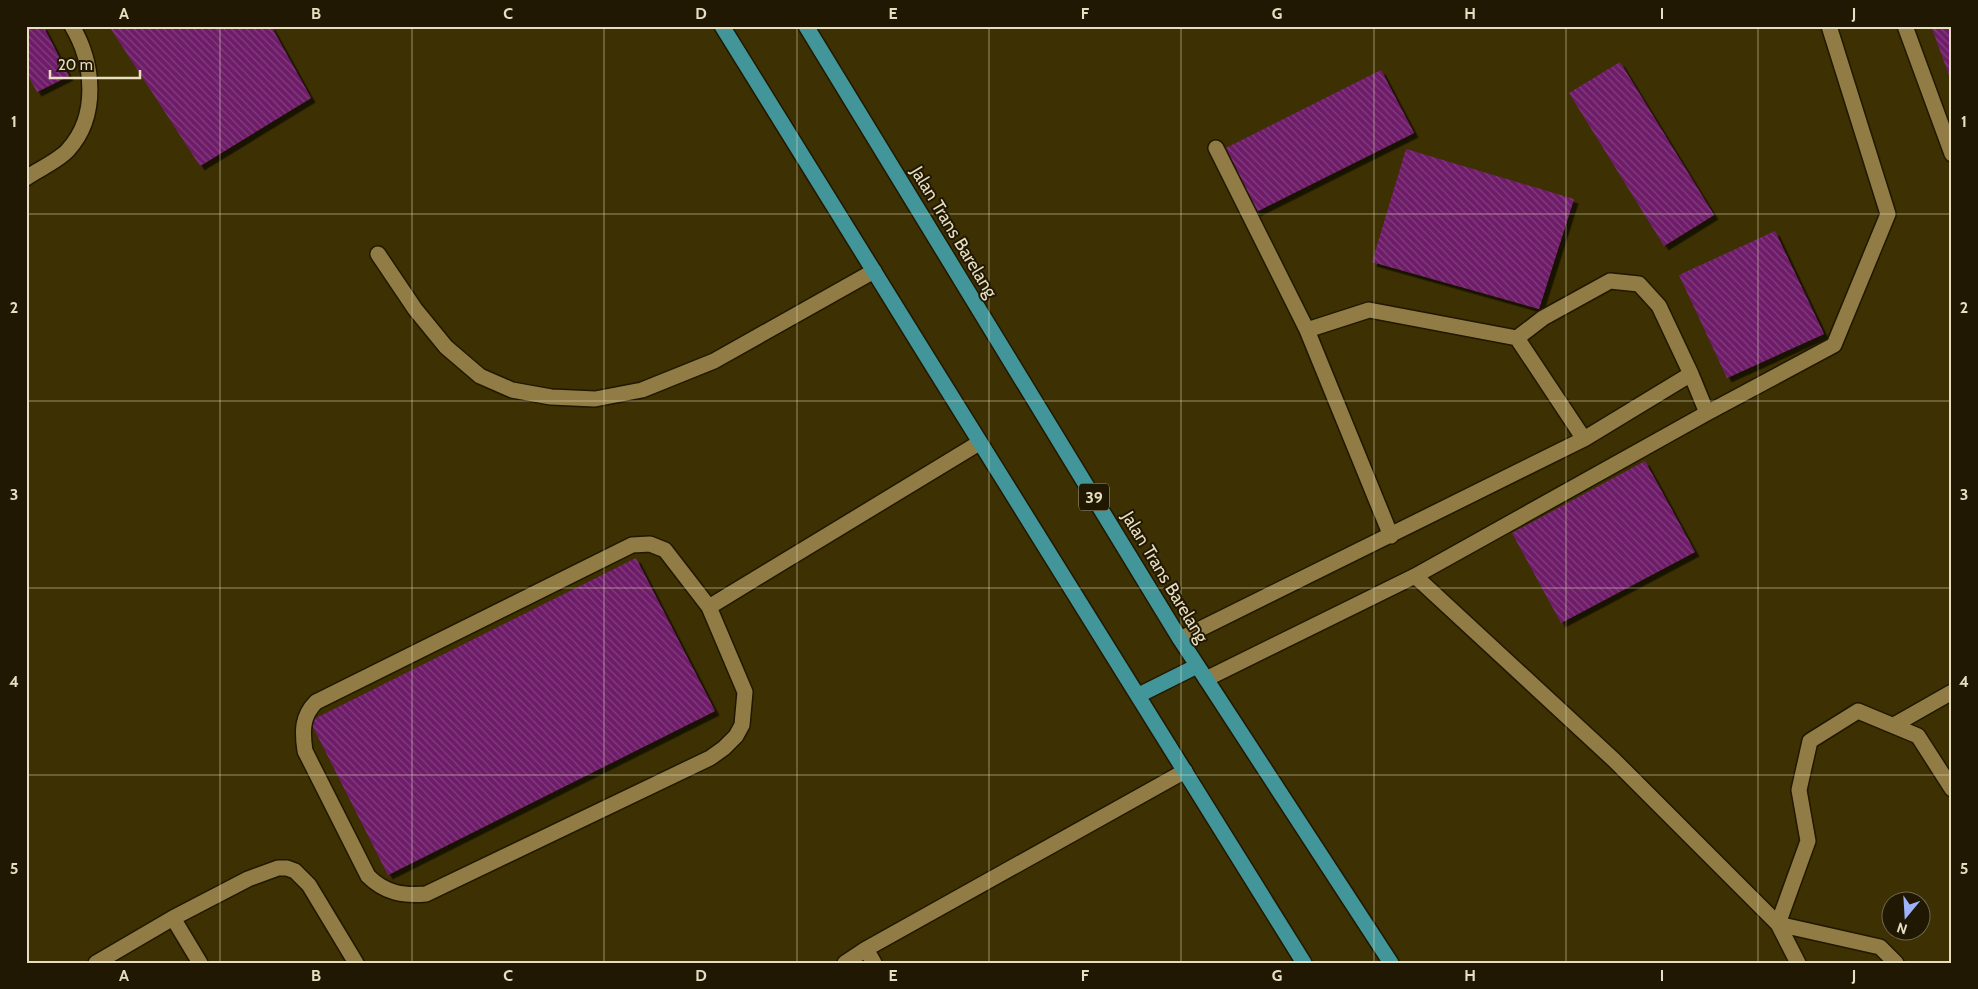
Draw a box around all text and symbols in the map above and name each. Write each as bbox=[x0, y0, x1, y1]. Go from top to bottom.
text: A bbox=[119, 4, 129, 23]
text: B bbox=[311, 4, 321, 23]
text: C bbox=[503, 4, 513, 23]
text: D bbox=[695, 4, 707, 23]
text: E bbox=[888, 4, 898, 23]
text: F bbox=[1081, 4, 1090, 23]
text: G bbox=[1272, 4, 1282, 23]
text: H bbox=[1464, 4, 1476, 23]
text: I bbox=[1660, 4, 1664, 23]
text: J bbox=[1851, 4, 1856, 23]
scale bar bbox=[50, 48, 140, 80]
text: 20 m bbox=[58, 56, 93, 74]
text: 1 bbox=[11, 112, 17, 131]
text: 1 bbox=[1961, 112, 1967, 131]
street label: Jalan Trans Barelang bbox=[905, 161, 1003, 303]
text: 2 bbox=[10, 298, 18, 317]
text: 2 bbox=[1960, 298, 1968, 317]
road number: 39 bbox=[1079, 484, 1109, 511]
text: 3 bbox=[10, 485, 18, 504]
text: 3 bbox=[1960, 485, 1968, 504]
street label: Jalan Trans Barelang bbox=[1116, 506, 1214, 648]
text: 4 bbox=[9, 672, 19, 691]
text: 4 bbox=[1959, 672, 1969, 691]
text: 5 bbox=[10, 859, 18, 878]
text: 5 bbox=[1960, 859, 1968, 878]
north arrow bbox=[1880, 892, 1930, 942]
text: N bbox=[1894, 918, 1909, 938]
text: A bbox=[119, 966, 129, 985]
text: B bbox=[311, 966, 321, 985]
text: C bbox=[503, 966, 513, 985]
text: D bbox=[695, 966, 707, 985]
text: E bbox=[888, 966, 898, 985]
text: F bbox=[1081, 966, 1090, 985]
text: G bbox=[1272, 966, 1282, 985]
text: H bbox=[1464, 966, 1476, 985]
text: I bbox=[1660, 966, 1664, 985]
text: J bbox=[1851, 966, 1856, 985]

